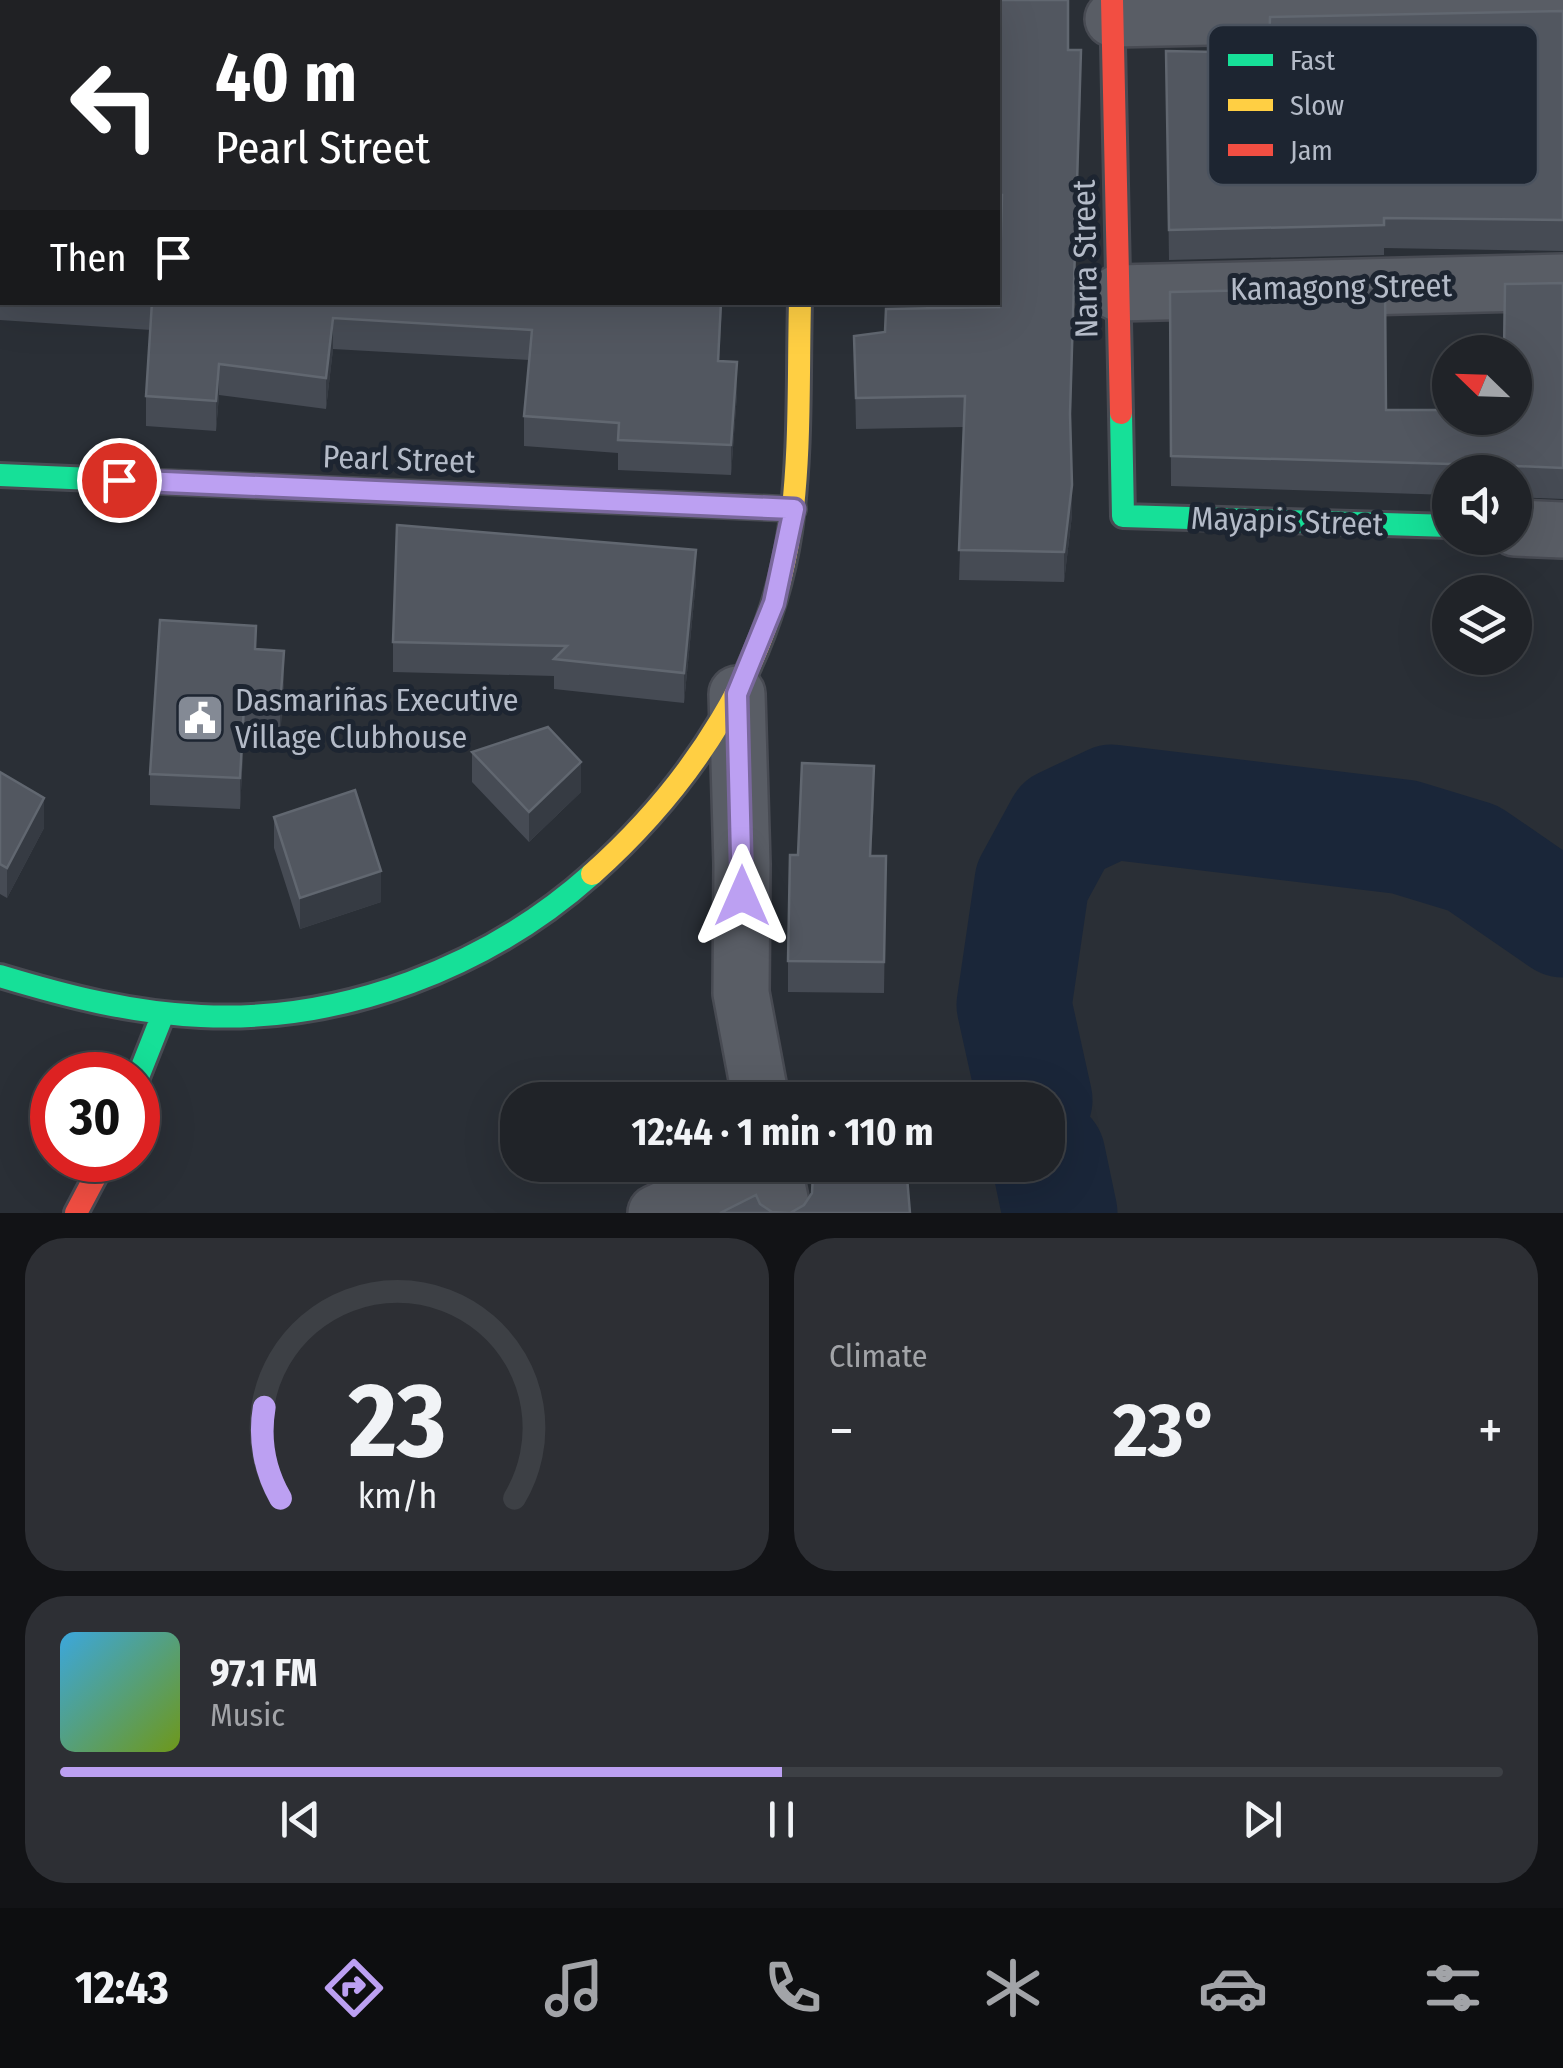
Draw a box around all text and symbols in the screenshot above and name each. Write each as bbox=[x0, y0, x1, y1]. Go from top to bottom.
legend bbox=[1208, 25, 1538, 185]
text: 40 m bbox=[215, 36, 357, 120]
icon: left bbox=[50, 40, 180, 170]
text: Fast bbox=[1290, 44, 1336, 77]
text: Slow bbox=[1290, 89, 1344, 122]
text: Pearl Street bbox=[215, 121, 430, 175]
text: Jam bbox=[1290, 134, 1333, 167]
street label: Narra Street bbox=[1065, 179, 1105, 338]
icon: arrive bbox=[146, 230, 201, 285]
text: Then bbox=[50, 235, 126, 281]
street label: Kamagong Street bbox=[1230, 266, 1453, 308]
north arrow bbox=[1432, 335, 1532, 435]
map controls bbox=[1432, 335, 1532, 675]
street label: Pearl Street bbox=[322, 437, 477, 481]
pin bbox=[77, 438, 162, 523]
icon: arrive bbox=[92, 453, 147, 508]
button: sound bbox=[1432, 455, 1532, 555]
street label: Mayapis Street bbox=[1190, 499, 1384, 543]
button: layers bbox=[1432, 575, 1532, 675]
place label: Dasmariñas Executive Village Clubhouse bbox=[235, 681, 519, 756]
public building icon: Dasmariñas Executive Village Clubhouse bbox=[174, 692, 226, 744]
position arrow bbox=[690, 844, 794, 948]
speed limit sign: 30 bbox=[30, 1052, 160, 1182]
text: 12:44 · 1 min · 110 m bbox=[631, 1109, 934, 1155]
text: Climate bbox=[829, 1337, 928, 1375]
text: 23 bbox=[347, 1359, 446, 1484]
text: 23° bbox=[1113, 1386, 1219, 1476]
text: − bbox=[829, 1398, 854, 1464]
text: + bbox=[1478, 1398, 1503, 1464]
text: km/h bbox=[357, 1475, 437, 1517]
text: 97.1 FM bbox=[210, 1650, 317, 1696]
text: Music bbox=[210, 1696, 285, 1734]
icon: previous bbox=[273, 1792, 328, 1847]
icon: pause bbox=[754, 1792, 809, 1847]
icon: next bbox=[1235, 1792, 1290, 1847]
icon: directions bbox=[319, 1953, 389, 2023]
icon: music bbox=[539, 1953, 609, 2023]
icon: phone bbox=[758, 1953, 828, 2023]
icon: climate bbox=[978, 1953, 1048, 2023]
icon: car bbox=[1198, 1953, 1268, 2023]
icon: filters bbox=[1418, 1953, 1488, 2023]
text: 12:43 bbox=[75, 1961, 169, 2015]

